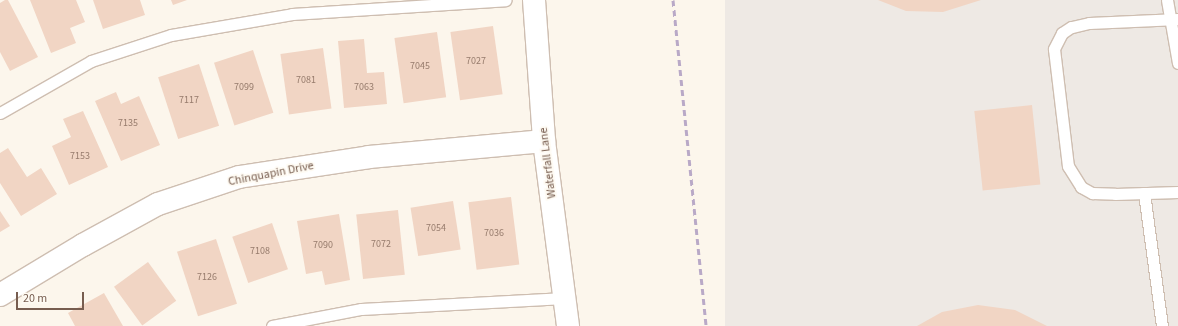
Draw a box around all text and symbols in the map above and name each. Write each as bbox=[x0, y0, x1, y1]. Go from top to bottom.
house number: 7027 bbox=[466, 56, 486, 68]
house number: 7045 bbox=[410, 61, 430, 73]
house number: 7081 bbox=[296, 75, 316, 87]
house number: 7099 bbox=[234, 82, 254, 94]
house number: 7063 bbox=[354, 82, 374, 94]
house number: 7117 bbox=[179, 95, 199, 107]
house number: 7135 bbox=[118, 118, 138, 130]
street label: Waterfall Lane bbox=[537, 127, 559, 199]
house number: 7153 bbox=[70, 151, 90, 163]
street label: Chinquapin Drive bbox=[227, 159, 315, 189]
house number: 7054 bbox=[426, 223, 446, 235]
house number: 7036 bbox=[484, 228, 504, 240]
house number: 7072 bbox=[371, 239, 391, 251]
house number: 7090 bbox=[313, 240, 333, 252]
house number: 7108 bbox=[250, 246, 270, 258]
house number: 7126 bbox=[197, 272, 217, 284]
scale bar bbox=[18, 284, 86, 310]
text: 20 m bbox=[23, 290, 47, 307]

